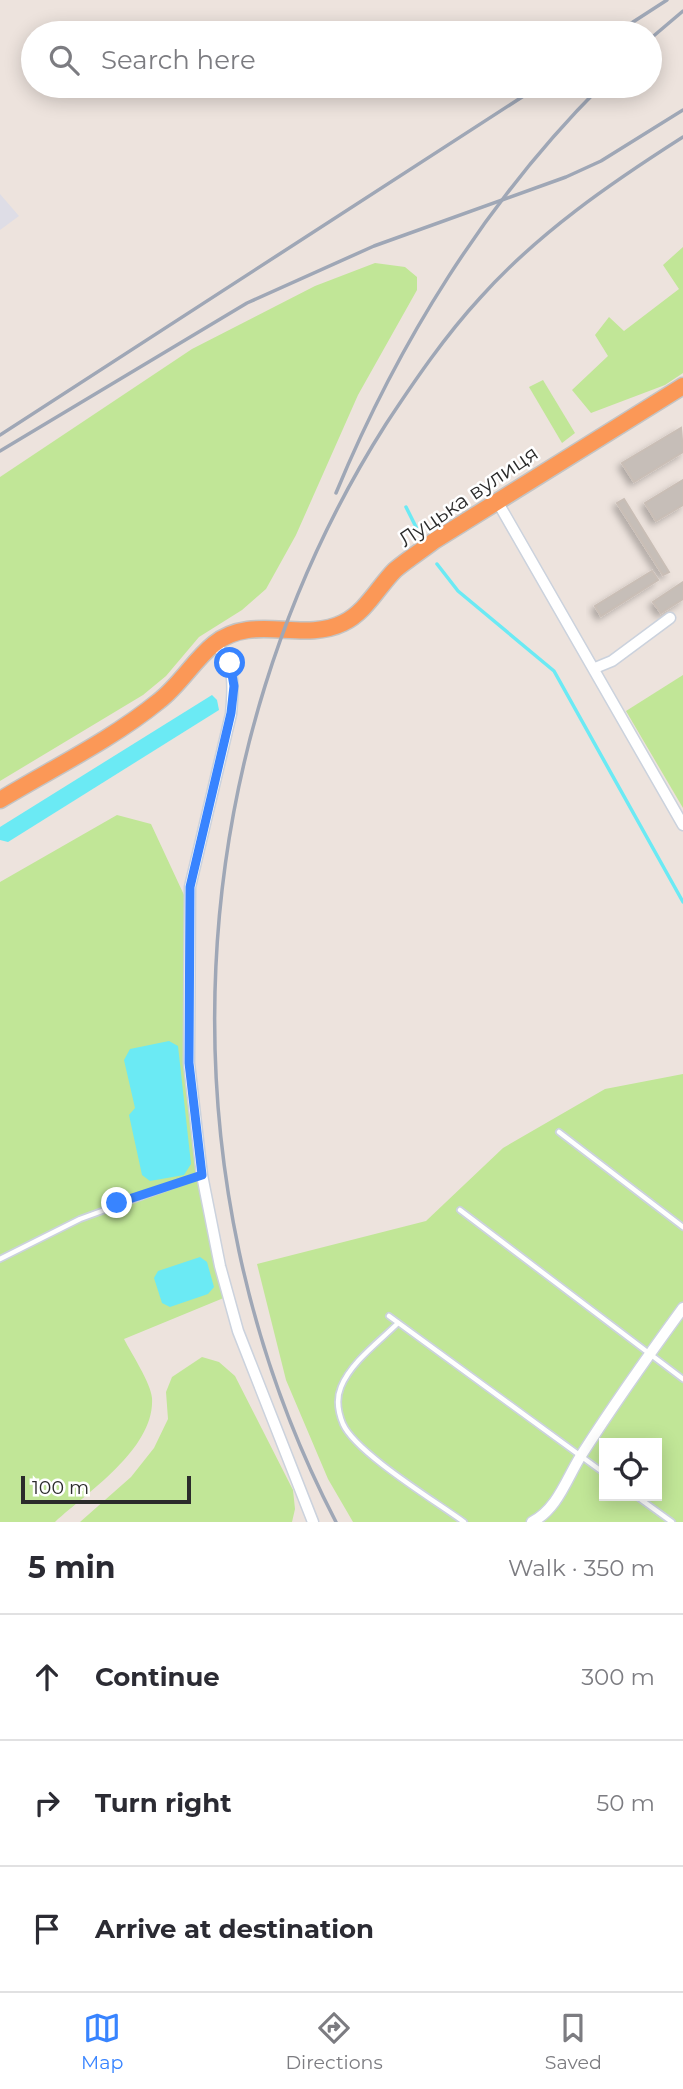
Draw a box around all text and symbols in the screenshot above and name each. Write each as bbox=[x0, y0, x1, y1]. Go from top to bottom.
search box bbox=[21, 21, 662, 98]
icon: search bbox=[45, 41, 83, 79]
text: Search here bbox=[101, 44, 256, 76]
street label: Луцька вулиця bbox=[393, 440, 543, 552]
route start bbox=[214, 647, 245, 678]
route end bbox=[101, 1187, 132, 1218]
map controls bbox=[599, 1438, 662, 1501]
button: locate bbox=[599, 1438, 662, 1501]
scale bar bbox=[21, 1473, 191, 1505]
text: 100 m bbox=[32, 1476, 89, 1499]
text: 5 min bbox=[28, 1549, 116, 1586]
text: Walk · 350 m bbox=[508, 1554, 655, 1582]
icon: ahead bbox=[28, 1658, 66, 1696]
text: Continue bbox=[95, 1661, 220, 1693]
text: 300 m bbox=[581, 1663, 655, 1691]
icon: right bbox=[28, 1784, 66, 1822]
text: Turn right bbox=[95, 1787, 231, 1819]
text: 50 m bbox=[596, 1789, 655, 1817]
icon: arrive bbox=[28, 1910, 66, 1948]
text: Arrive at destination bbox=[95, 1913, 374, 1945]
tab: Map bbox=[81, 2009, 123, 2074]
tab: Directions bbox=[285, 2009, 383, 2074]
tab: Saved bbox=[545, 2009, 602, 2074]

